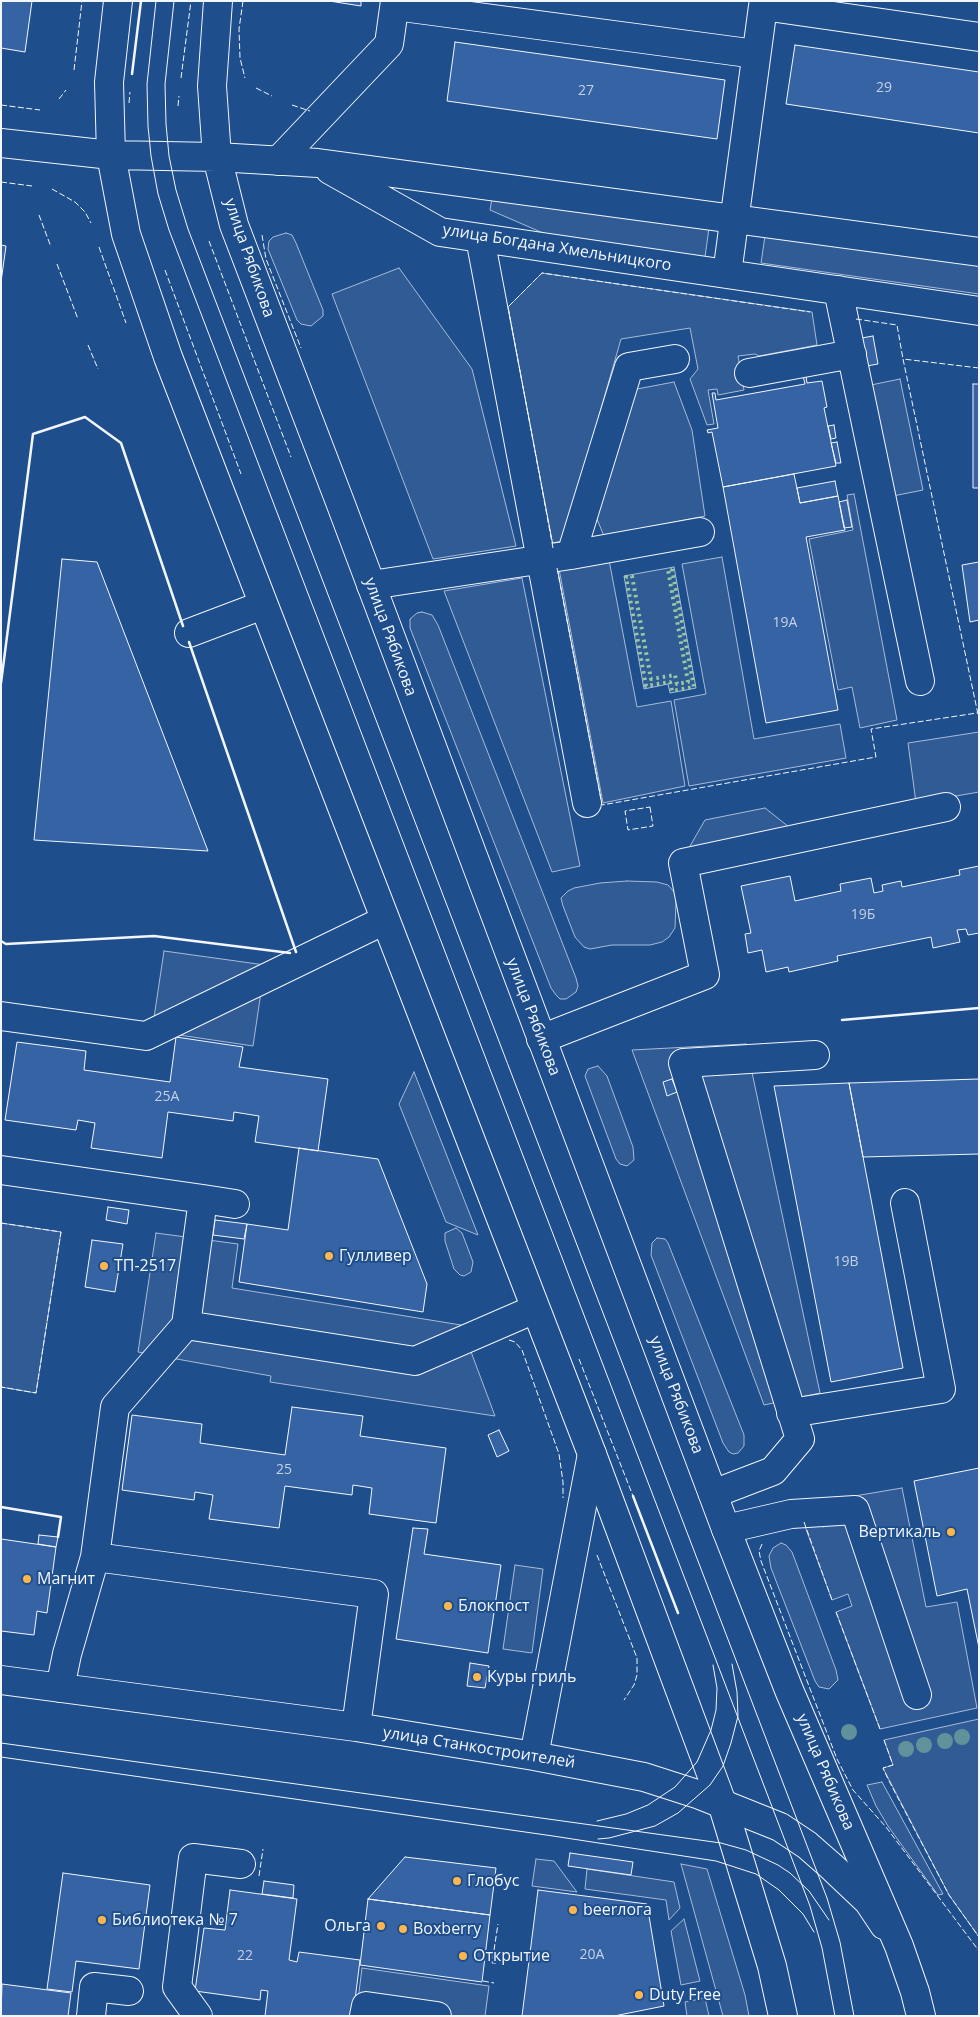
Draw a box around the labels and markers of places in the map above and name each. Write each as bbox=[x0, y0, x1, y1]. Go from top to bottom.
place label: Гулливер bbox=[339, 1246, 412, 1266]
marker: Гулливер bbox=[323, 1250, 335, 1262]
place label: ТП-2517 bbox=[114, 1256, 176, 1276]
marker: ТП-2517 bbox=[98, 1260, 110, 1272]
place label: Вертикаль bbox=[858, 1522, 941, 1542]
marker: Вертикаль bbox=[945, 1526, 957, 1538]
place label: Магнит bbox=[37, 1569, 95, 1589]
marker: Магнит bbox=[21, 1573, 33, 1585]
place label: Блокпост bbox=[458, 1596, 530, 1616]
marker: Блокпост bbox=[442, 1600, 454, 1612]
place label: Куры гриль bbox=[487, 1667, 576, 1687]
marker: Куры гриль bbox=[471, 1671, 483, 1683]
place label: Глобус bbox=[467, 1871, 519, 1891]
marker: Глобус bbox=[451, 1875, 463, 1887]
place label: beerлога bbox=[583, 1900, 652, 1920]
marker: beerлога bbox=[567, 1904, 579, 1916]
place label: Библиотека № 7 bbox=[112, 1910, 238, 1930]
marker: Библиотека № 7 bbox=[96, 1914, 108, 1926]
place label: Ольга bbox=[324, 1916, 371, 1936]
place label: Boxberry bbox=[413, 1919, 481, 1939]
marker: Ольга bbox=[375, 1920, 387, 1932]
marker: Boxberry bbox=[397, 1923, 409, 1935]
place label: Открытие bbox=[473, 1946, 550, 1966]
marker: Открытие bbox=[457, 1950, 469, 1962]
place label: Duty Free bbox=[649, 1985, 721, 2005]
marker: Duty Free bbox=[633, 1989, 645, 2001]

